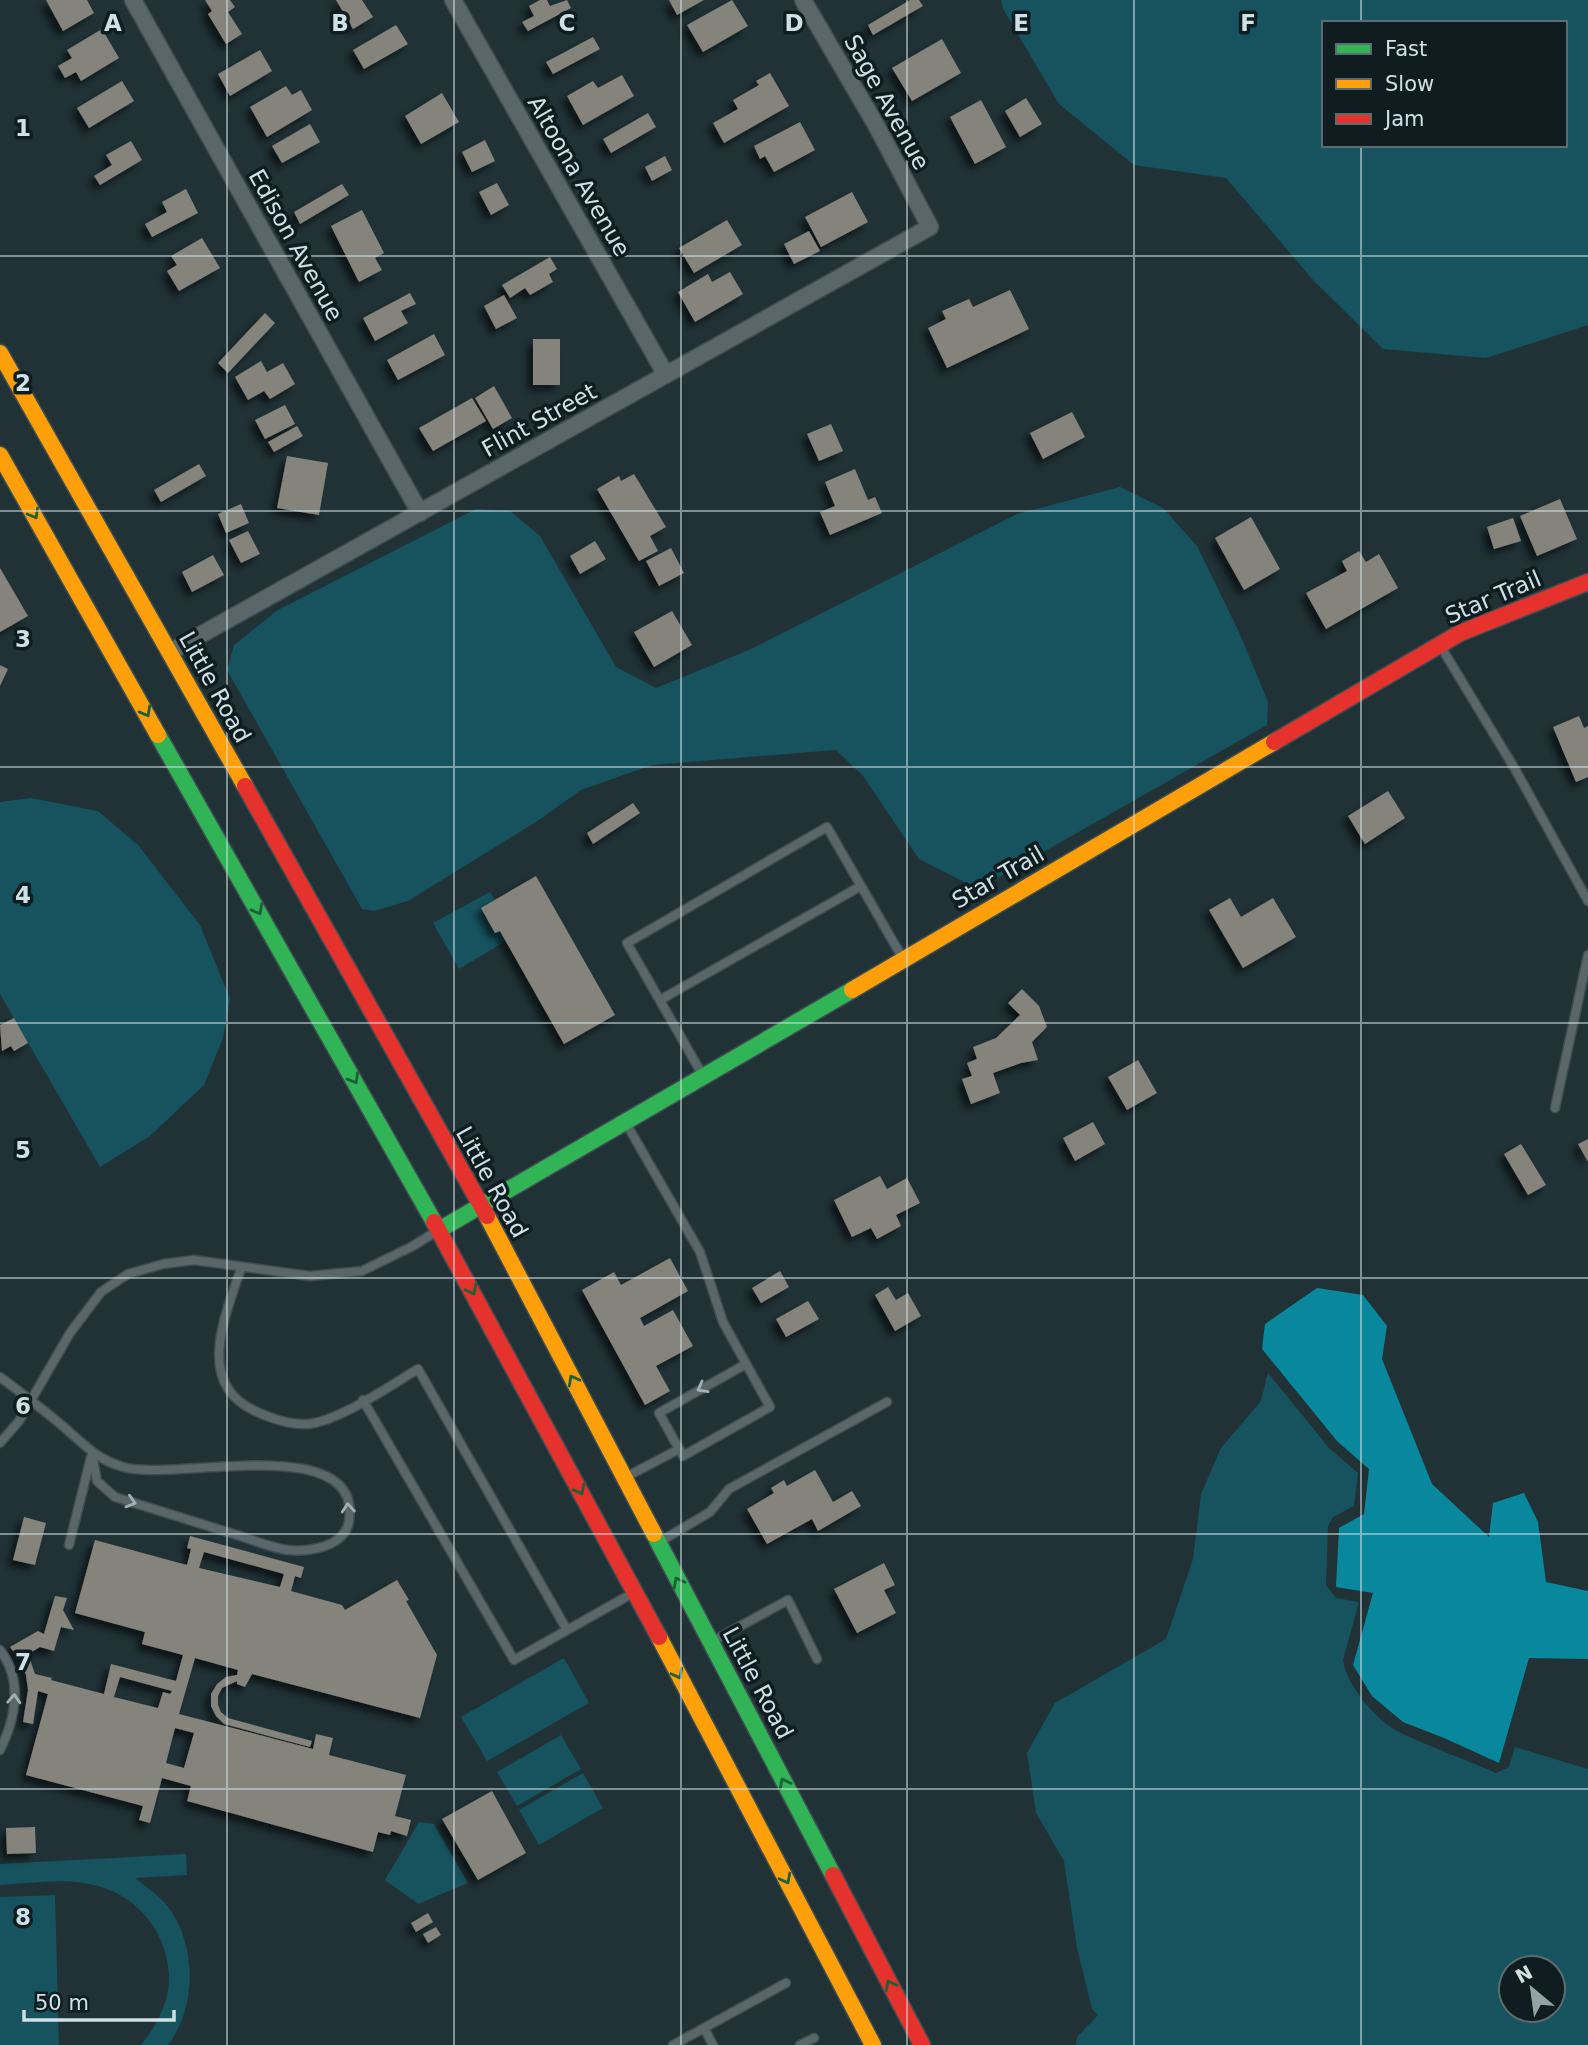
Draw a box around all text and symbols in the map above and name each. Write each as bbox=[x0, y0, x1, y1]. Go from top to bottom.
text: A bbox=[104, 10, 122, 36]
text: B bbox=[331, 10, 349, 36]
text: C bbox=[559, 10, 575, 36]
text: D bbox=[784, 10, 804, 36]
text: E bbox=[1013, 10, 1029, 36]
text: F bbox=[1240, 10, 1256, 36]
legend bbox=[1322, 21, 1567, 147]
street label: Sage Avenue bbox=[839, 30, 935, 174]
text: Fast bbox=[1385, 37, 1427, 61]
text: Slow bbox=[1385, 72, 1434, 96]
street label: Altoona Avenue bbox=[523, 91, 635, 261]
text: Jam bbox=[1383, 107, 1425, 131]
text: 1 bbox=[15, 115, 31, 141]
street label: Edison Avenue bbox=[244, 165, 348, 325]
text: 2 bbox=[15, 370, 31, 396]
street label: Flint Street bbox=[477, 378, 601, 462]
one-way arrow bbox=[26, 506, 39, 519]
street label: Star Trail bbox=[1441, 565, 1545, 629]
text: 3 bbox=[15, 626, 31, 652]
street label: Little Road bbox=[174, 627, 256, 747]
one-way arrow bbox=[138, 704, 151, 717]
street label: Star Trail bbox=[948, 840, 1048, 914]
text: 4 bbox=[15, 882, 31, 908]
one-way arrow bbox=[250, 902, 263, 915]
one-way arrow bbox=[346, 1072, 359, 1084]
street label: Little Road bbox=[451, 1122, 533, 1242]
text: 5 bbox=[15, 1137, 31, 1163]
one-way arrow bbox=[464, 1283, 477, 1295]
one-way arrow bbox=[567, 1375, 581, 1388]
one-way arrow bbox=[697, 1380, 709, 1393]
text: 6 bbox=[15, 1393, 31, 1419]
one-way arrow bbox=[572, 1483, 585, 1495]
one-way arrow bbox=[124, 1494, 136, 1509]
one-way arrow bbox=[341, 1503, 356, 1514]
one-way arrow bbox=[673, 1577, 687, 1589]
street label: Little Road bbox=[718, 1623, 798, 1743]
text: 7 bbox=[15, 1649, 31, 1675]
one-way arrow bbox=[670, 1667, 684, 1679]
one-way arrow bbox=[6, 1693, 21, 1704]
one-way arrow bbox=[779, 1778, 793, 1790]
one-way arrow bbox=[777, 1872, 791, 1884]
text: 8 bbox=[15, 1904, 31, 1930]
north arrow bbox=[1497, 1954, 1567, 2024]
text: N bbox=[1511, 1961, 1536, 1988]
scale bar bbox=[24, 1979, 175, 2023]
one-way arrow bbox=[885, 1979, 899, 1992]
text: 50 m bbox=[35, 1991, 89, 2015]

